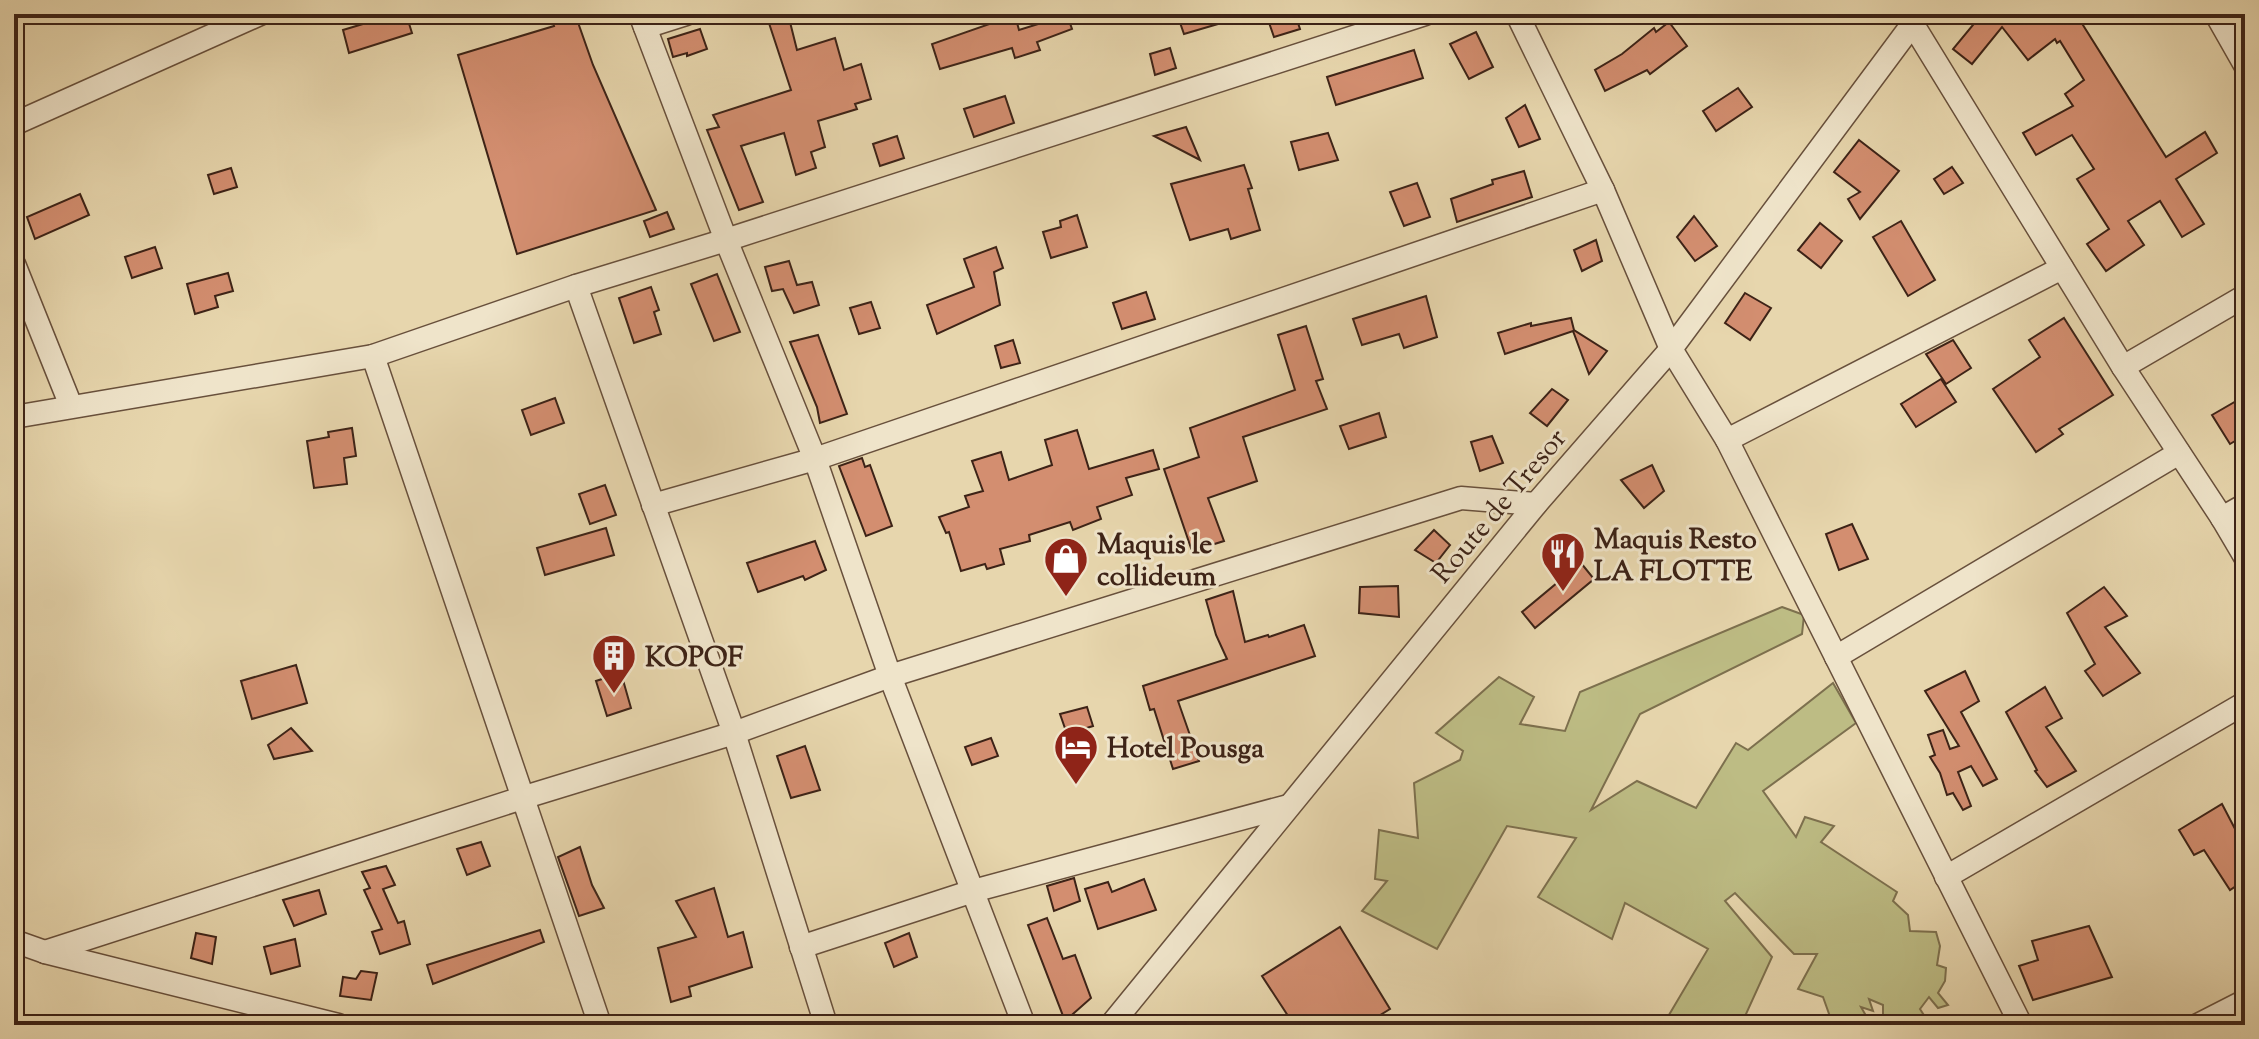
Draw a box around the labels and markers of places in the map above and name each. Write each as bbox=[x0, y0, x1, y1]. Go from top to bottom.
place label: Maquis Resto LA FLOTTE bbox=[1594, 521, 1757, 593]
place label: Maquis le collideum bbox=[1097, 526, 1217, 598]
restaurant icon: Maquis Resto LA FLOTTE bbox=[1539, 530, 1587, 593]
shop icon: Maquis le collideum bbox=[1042, 535, 1090, 598]
building icon: KOPOF bbox=[590, 632, 638, 695]
place label: KOPOF bbox=[645, 639, 744, 679]
hotel icon: Hotel Pousga bbox=[1052, 723, 1100, 786]
place label: Hotel Pousga bbox=[1107, 730, 1264, 770]

